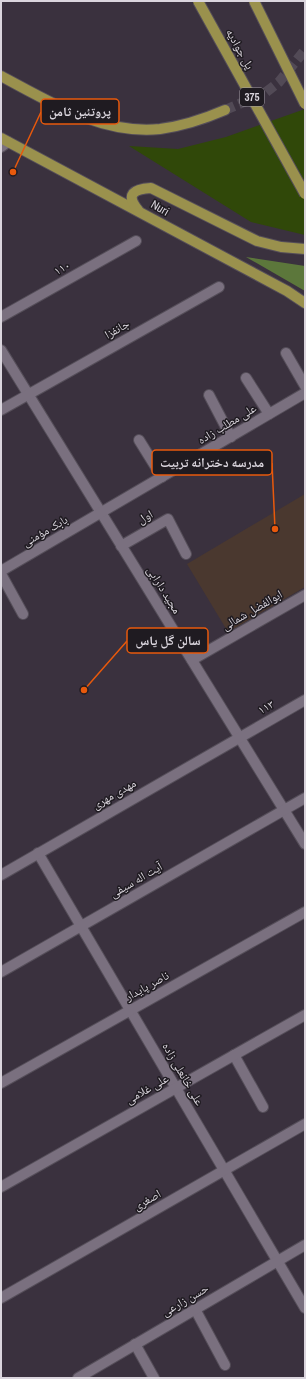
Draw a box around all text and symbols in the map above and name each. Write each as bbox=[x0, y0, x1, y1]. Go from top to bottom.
street label: پل جوادیه bbox=[222, 26, 258, 73]
road number: 375 bbox=[240, 88, 264, 106]
callout: پروتئین ثامن bbox=[41, 99, 119, 124]
text: پروتئین ثامن bbox=[49, 103, 111, 120]
street label: Nuri bbox=[148, 196, 172, 220]
street label: ۱۱۰ bbox=[51, 257, 73, 279]
street label: جانفزا bbox=[102, 315, 133, 342]
street label: علی مطلب زاده bbox=[195, 400, 259, 448]
callout: مدرسه دخترانه تربیت bbox=[152, 450, 272, 475]
text: مدرسه دخترانه تربیت bbox=[160, 454, 264, 471]
street label: اول bbox=[134, 506, 156, 528]
street label: بابک مؤمنی bbox=[19, 512, 71, 550]
street label: مجید دارابی bbox=[143, 563, 185, 617]
street label: ابوالفضل شمالی bbox=[219, 586, 285, 634]
callout: سالن گل یاس bbox=[127, 628, 208, 653]
text: سالن گل یاس bbox=[135, 632, 201, 649]
street label: ۱۱۳ bbox=[255, 696, 277, 718]
street label: مهدی مهری bbox=[89, 775, 139, 813]
street label: آیت اله سیفی bbox=[107, 858, 166, 901]
street label: ناصر پایدار bbox=[121, 967, 172, 1005]
street label: علی خانعلی زاده bbox=[159, 1040, 207, 1108]
street label: علی غلامی bbox=[123, 1070, 171, 1108]
street label: اصغری bbox=[130, 1186, 164, 1214]
street label: حسن زارعی bbox=[159, 1280, 212, 1320]

